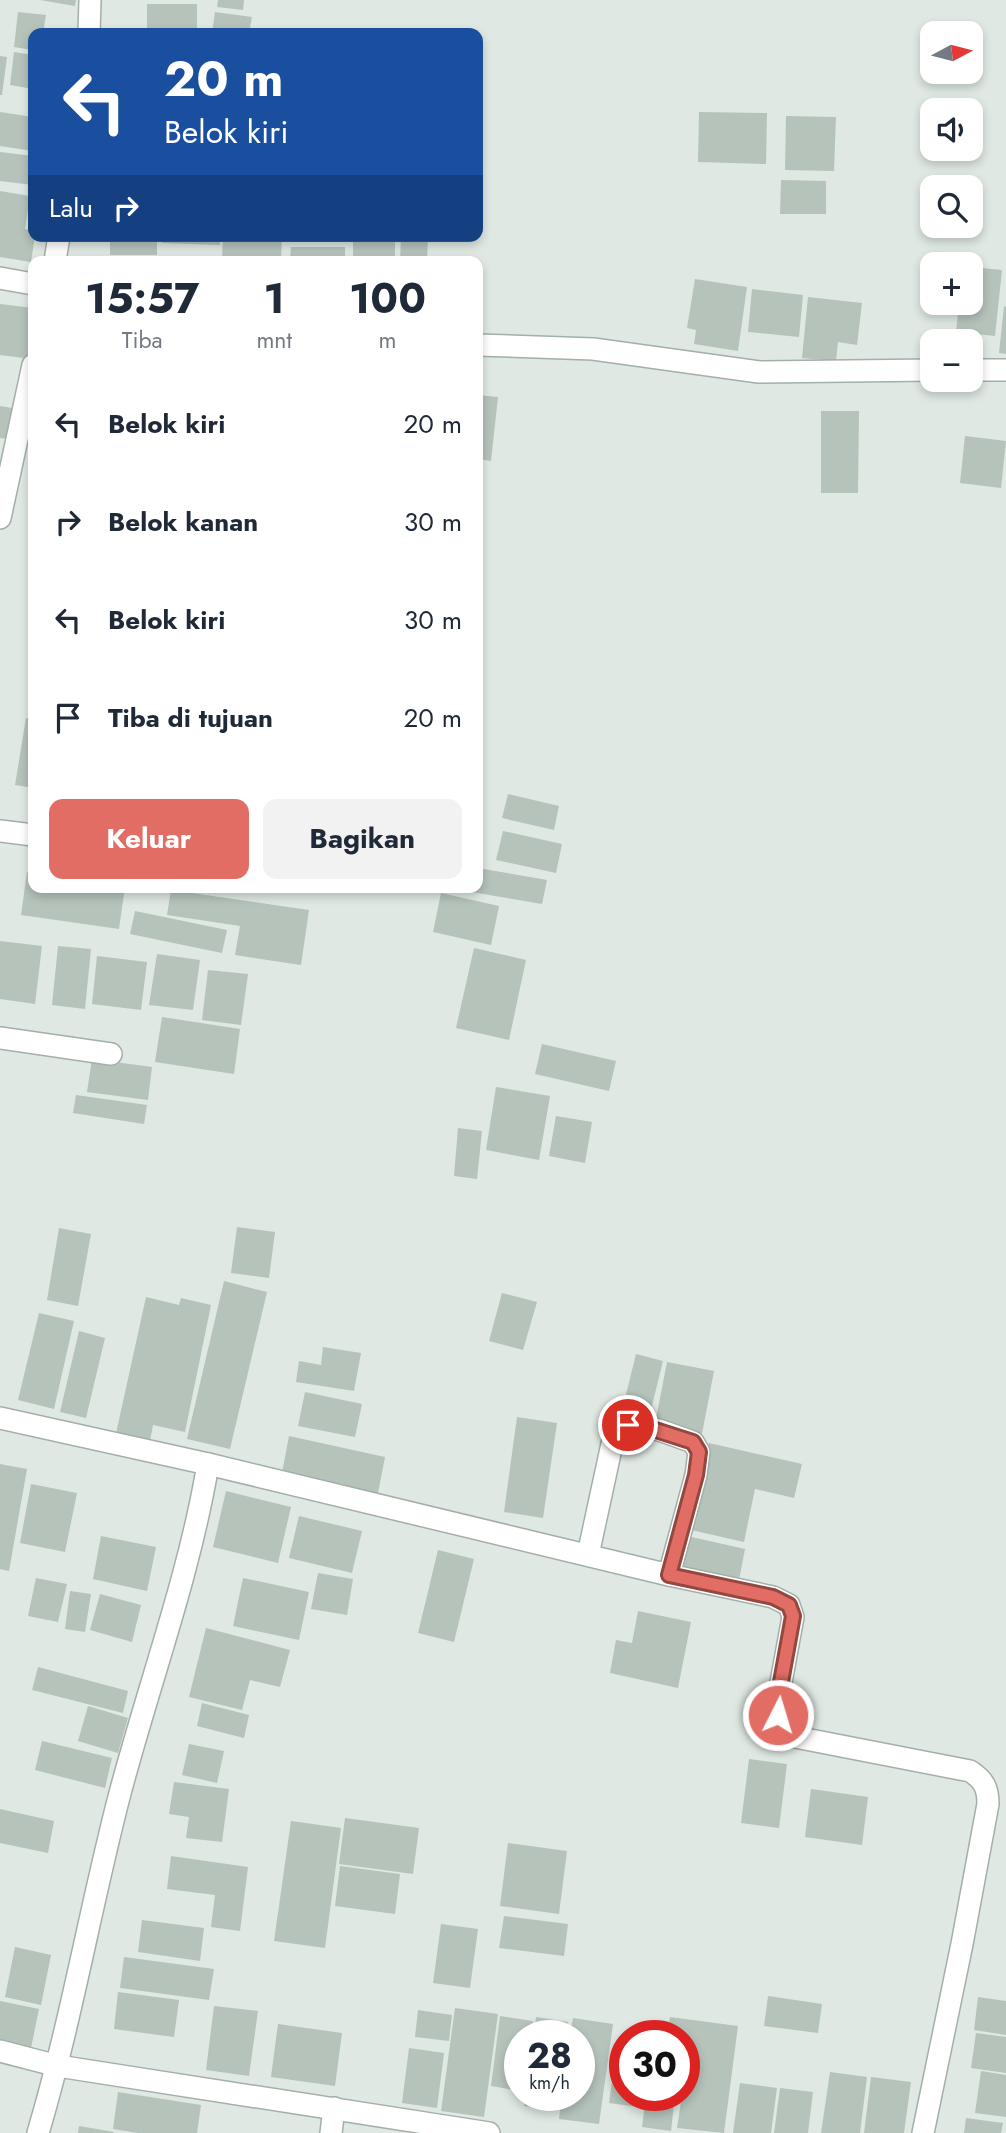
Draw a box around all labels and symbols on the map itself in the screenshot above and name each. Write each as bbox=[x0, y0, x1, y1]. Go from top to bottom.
north arrow bbox=[920, 21, 984, 84]
pin bbox=[598, 1395, 658, 1455]
position arrow bbox=[741, 1678, 815, 1752]
speed limit sign: 30 bbox=[609, 2020, 700, 2111]

